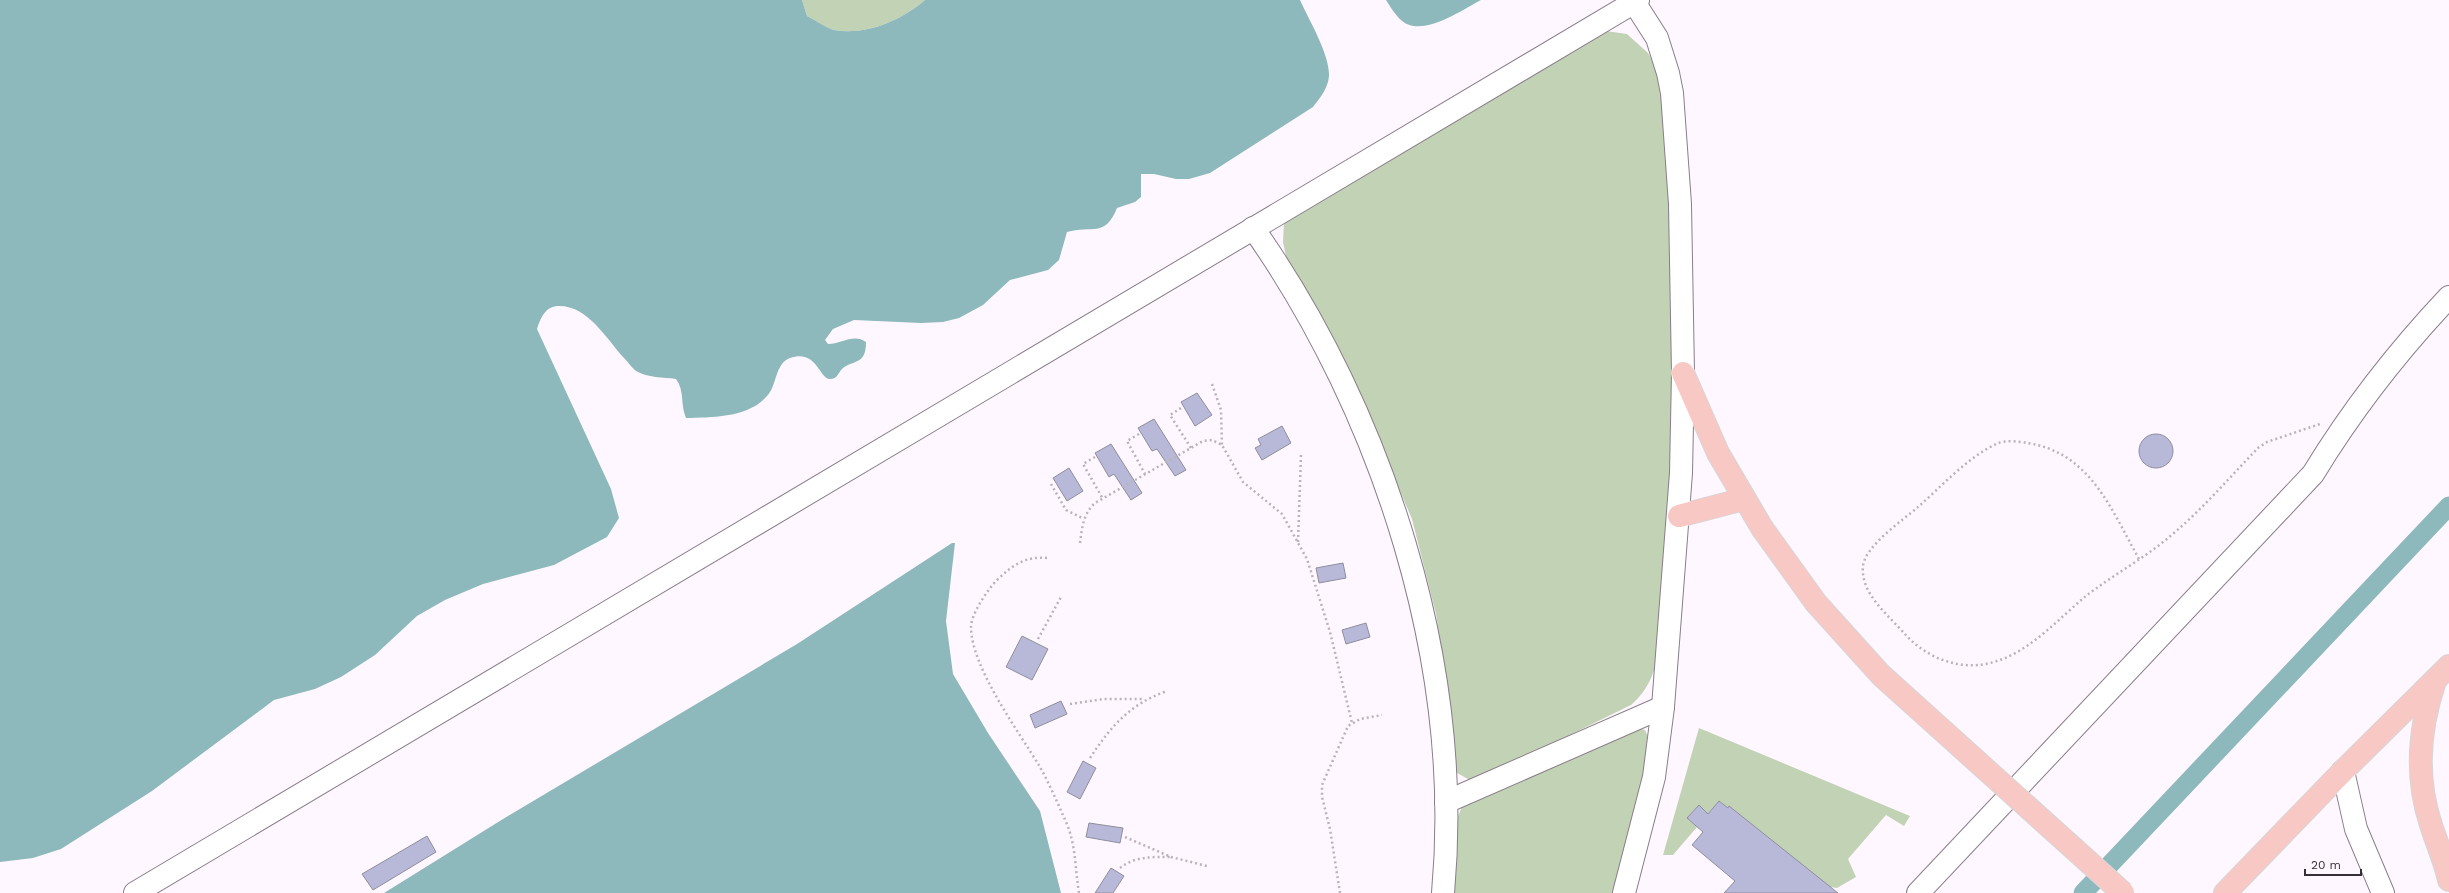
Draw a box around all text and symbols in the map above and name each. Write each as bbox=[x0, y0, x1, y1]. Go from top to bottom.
scale bar bbox=[2305, 851, 2361, 877]
text: 20 m bbox=[2311, 858, 2341, 872]

